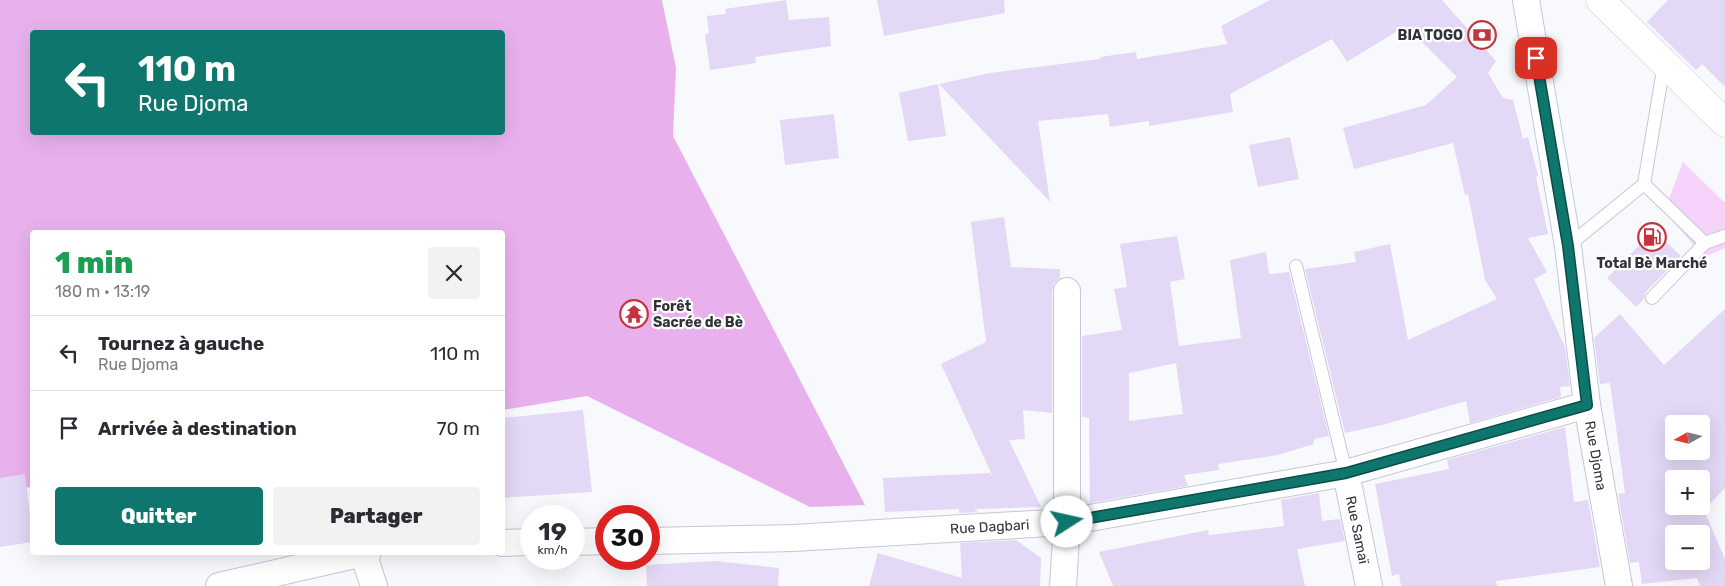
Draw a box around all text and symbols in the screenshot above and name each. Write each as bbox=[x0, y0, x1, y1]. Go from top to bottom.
bank icon: BIA TOGO bbox=[1467, 20, 1497, 50]
place label: BIA TOGO bbox=[1398, 27, 1463, 44]
pin bbox=[1515, 37, 1557, 79]
icon: arrive bbox=[1522, 44, 1550, 72]
text: 110 m bbox=[138, 48, 236, 90]
icon: left bbox=[55, 50, 120, 115]
text: Rue Djoma bbox=[138, 90, 248, 117]
fuel station icon: Total Bè Marché bbox=[1637, 222, 1667, 252]
text: 1 min bbox=[55, 245, 133, 281]
button: close bbox=[428, 247, 480, 299]
place label: Total Bè Marché bbox=[1597, 255, 1707, 272]
text: 180 m · 13:19 bbox=[55, 282, 150, 301]
place label: Forêt Sacrée de Bè bbox=[653, 298, 743, 331]
temple icon: Forêt Sacrée de Bè bbox=[619, 299, 649, 329]
text: Tournez à gauche bbox=[98, 332, 264, 355]
icon: left bbox=[55, 339, 83, 367]
text: 110 m bbox=[430, 342, 480, 365]
text: Rue Djoma bbox=[98, 355, 178, 374]
icon: arrive bbox=[55, 414, 83, 442]
north arrow bbox=[1665, 415, 1710, 460]
map controls bbox=[1665, 415, 1710, 570]
text: Arrivée à destination bbox=[98, 417, 297, 440]
text: 70 m bbox=[437, 417, 480, 440]
street label: Rue Djoma bbox=[1581, 419, 1610, 492]
button: + bbox=[1665, 470, 1710, 515]
button: Quitter bbox=[55, 487, 263, 545]
button: Partager bbox=[273, 487, 480, 545]
street label: Rue Samaï bbox=[1342, 494, 1372, 566]
position arrow bbox=[1040, 495, 1092, 547]
speed limit sign: 30 bbox=[595, 505, 660, 570]
street label: Rue Dagbari bbox=[950, 516, 1030, 538]
text: 19 bbox=[538, 517, 567, 546]
button: − bbox=[1665, 525, 1710, 570]
text: km/h bbox=[538, 543, 567, 557]

